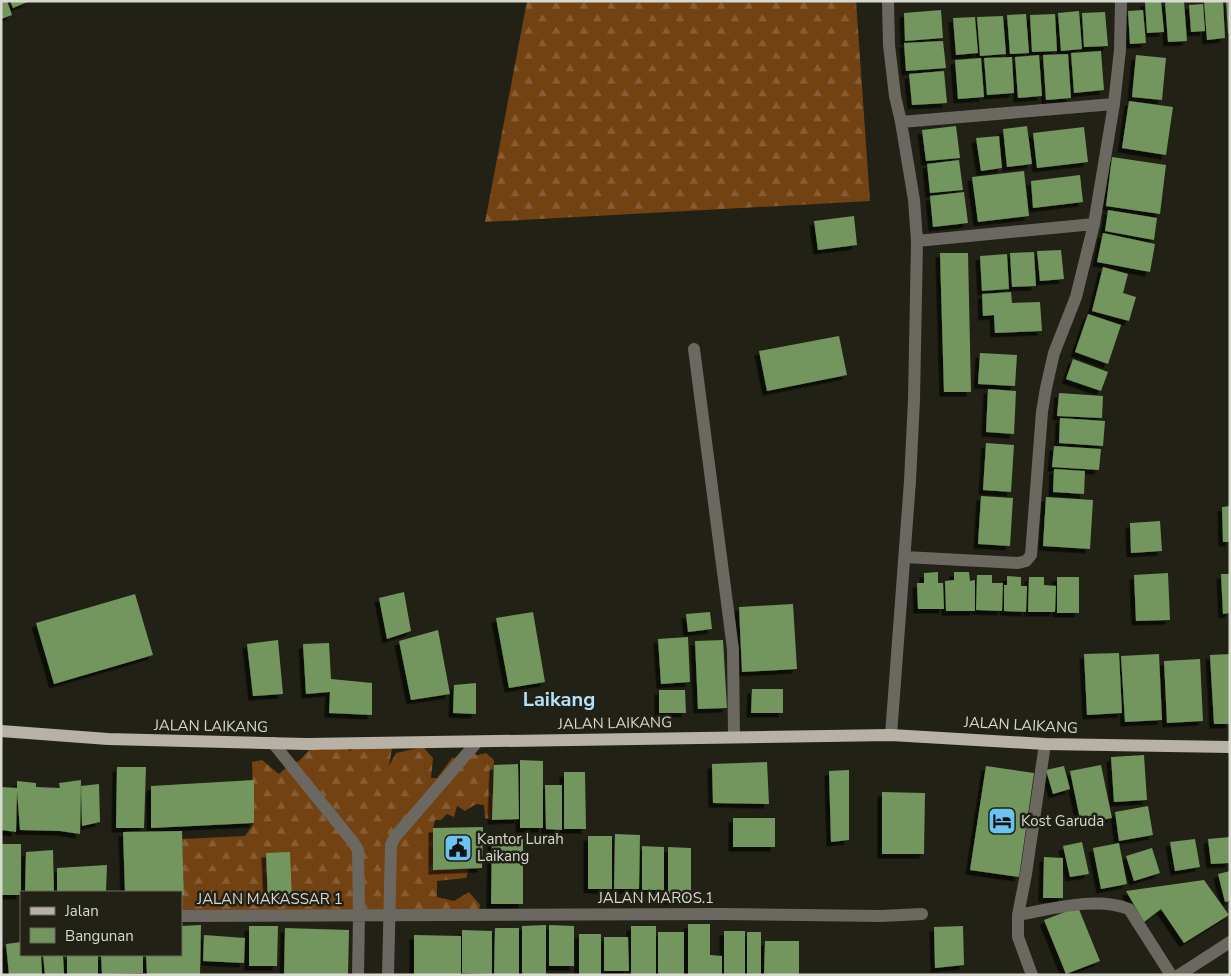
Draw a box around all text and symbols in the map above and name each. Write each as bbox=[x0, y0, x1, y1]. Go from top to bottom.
district label: Laikang bbox=[523, 686, 595, 713]
street label: JALAN LAIKANG bbox=[557, 712, 672, 734]
street label: JALAN LAIKANG bbox=[963, 712, 1078, 738]
street label: JALAN LAIKANG bbox=[153, 715, 268, 737]
hotel icon: Kost Garuda bbox=[987, 806, 1017, 836]
place label: Kost Garuda bbox=[1021, 811, 1104, 831]
place label: Kantor Lurah Laikang bbox=[477, 829, 564, 866]
public building icon: Kantor Lurah Laikang bbox=[443, 833, 473, 863]
street label: JALAN MAROS.1 bbox=[597, 888, 714, 908]
street label: JALAN MAKASSAR 1 bbox=[196, 889, 343, 909]
legend bbox=[20, 891, 182, 956]
text: Jalan bbox=[64, 901, 99, 921]
text: Bangunan bbox=[65, 926, 134, 946]

